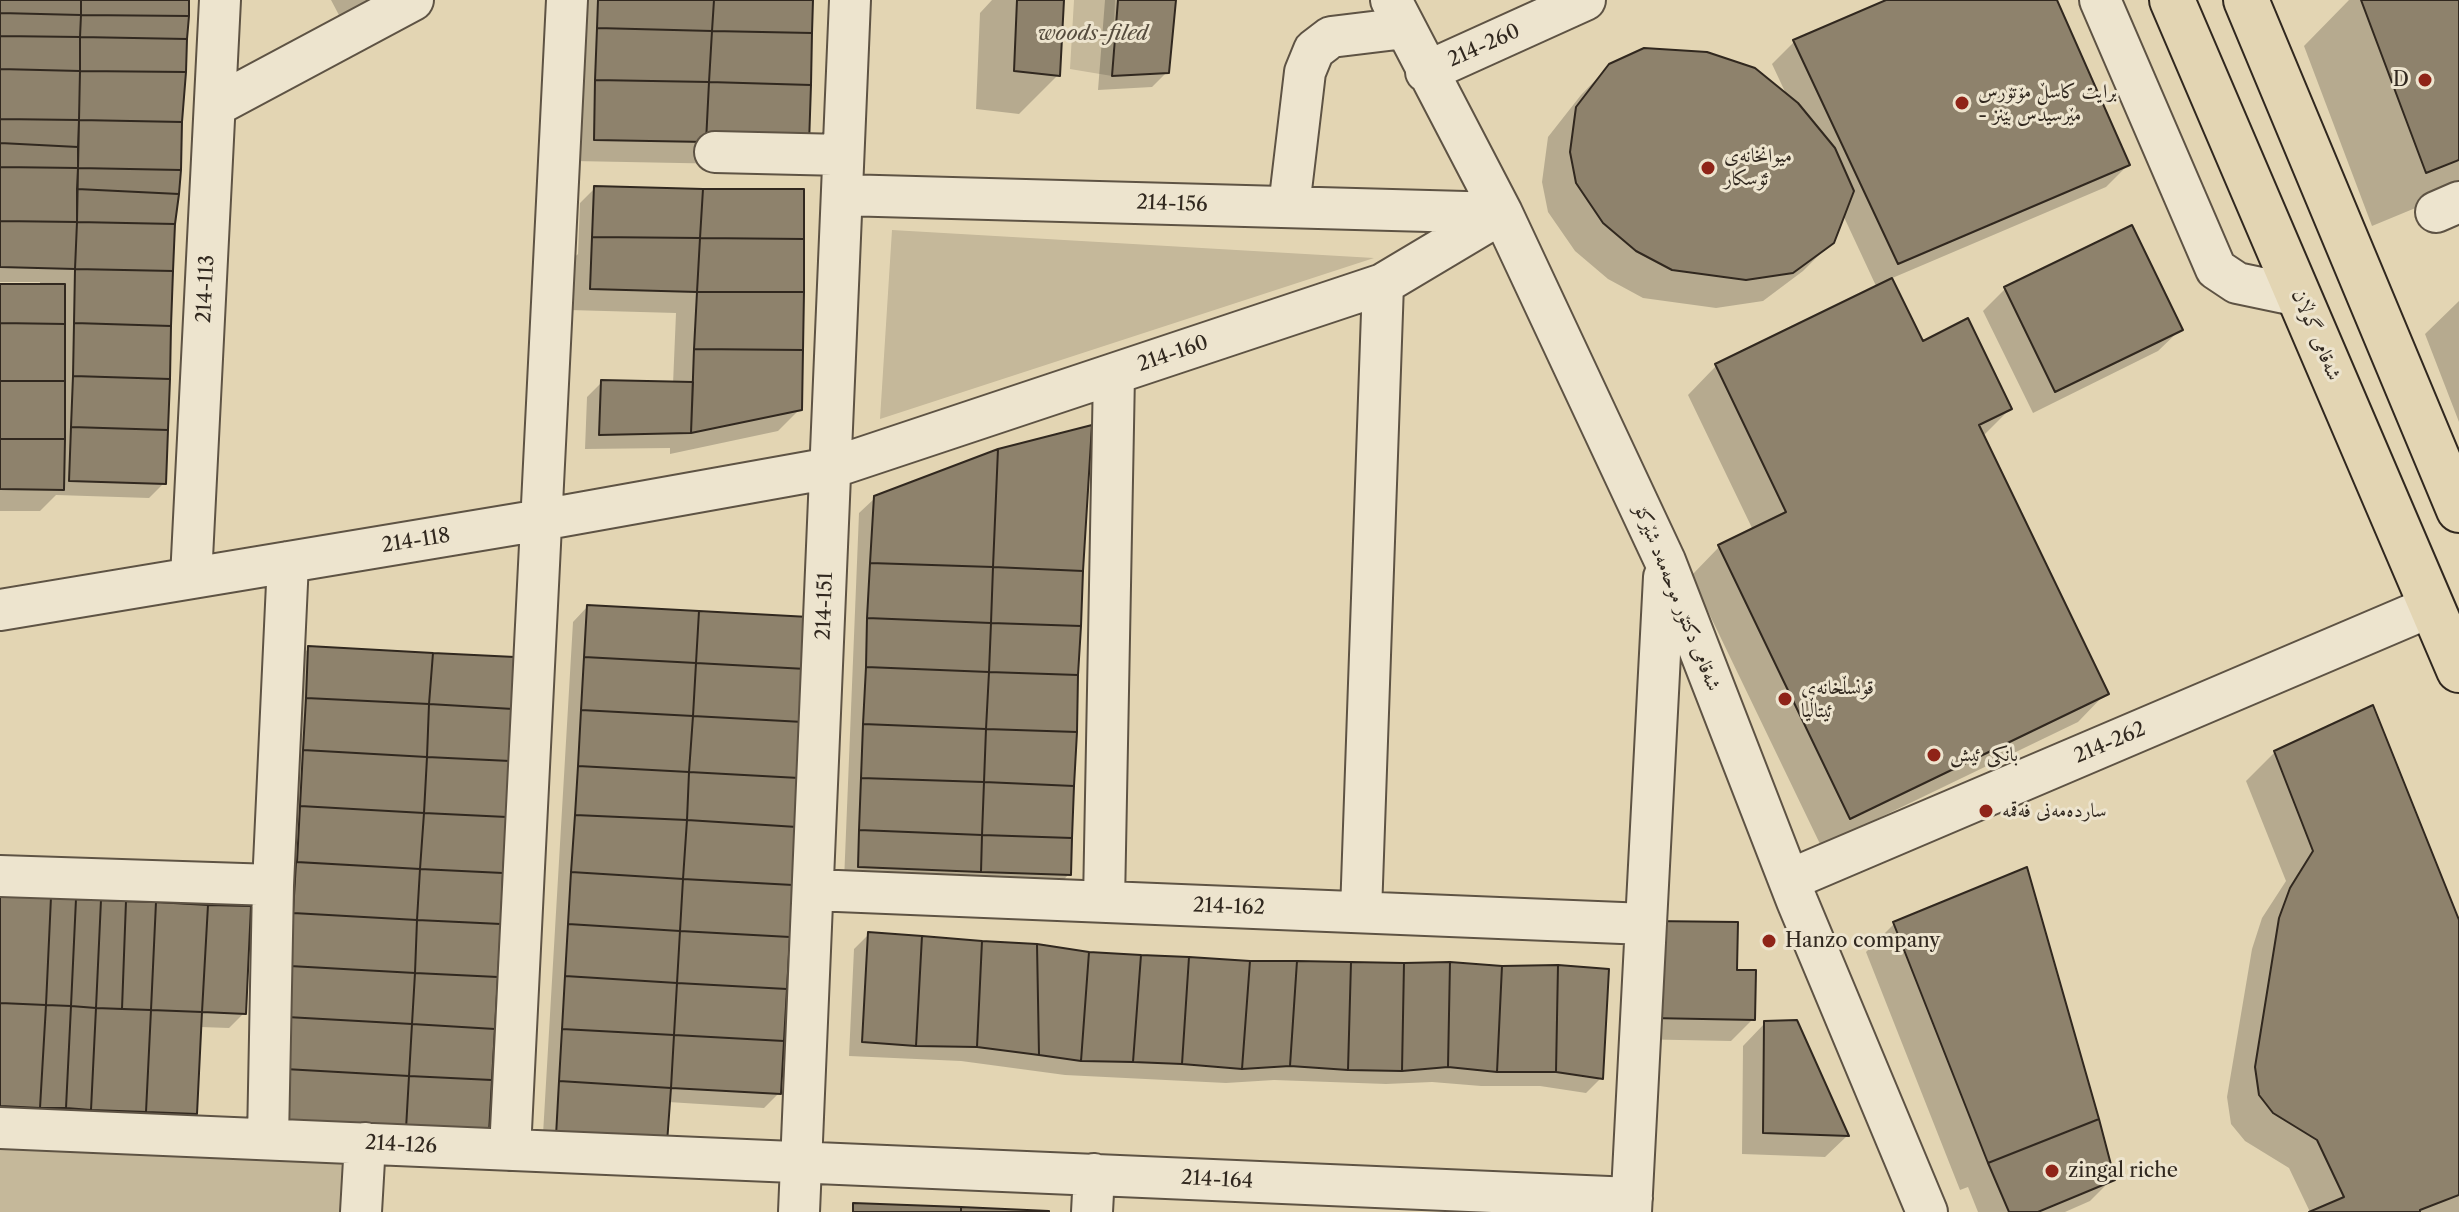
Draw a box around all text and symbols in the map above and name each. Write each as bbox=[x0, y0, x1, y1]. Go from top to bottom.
street label: 214-260 bbox=[1444, 19, 1524, 73]
park label: woods-filed bbox=[1038, 22, 1148, 46]
place label: D bbox=[2393, 68, 2409, 92]
marker: D bbox=[2416, 71, 2434, 89]
place label: برایت کاسڵ مۆتۆرس - مێرسیدس بێنز bbox=[1978, 80, 2117, 127]
marker: برایت کاسڵ مۆتۆرس - مێرسیدس بێنز bbox=[1953, 94, 1971, 112]
place label: میوانخانەی ئۆسکار bbox=[1724, 144, 1792, 191]
marker: میوانخانەی ئۆسکار bbox=[1699, 159, 1717, 177]
street label: 214-156 bbox=[1136, 191, 1208, 217]
street label: 214-113 bbox=[192, 254, 220, 324]
street label: شەقامی گوڵان bbox=[2286, 286, 2346, 384]
street label: 214-160 bbox=[1134, 331, 1212, 377]
street label: شەقامی دکتۆر موحەمەد شێرکۆ bbox=[1629, 501, 1725, 695]
street label: 214-118 bbox=[380, 524, 452, 558]
street label: 214-151 bbox=[812, 572, 838, 640]
place label: قونسڵخانەی ئیتاڵیا bbox=[1801, 676, 1874, 723]
marker: قونسڵخانەی ئیتاڵیا bbox=[1776, 690, 1794, 708]
street label: 214-262 bbox=[2071, 717, 2149, 769]
place label: بانکی ئیش bbox=[1950, 743, 2018, 767]
marker: بانکی ئیش bbox=[1925, 746, 1943, 764]
place label: ساردەمەنی فەقمە bbox=[2002, 799, 2107, 823]
marker: ساردەمەنی فەقمە bbox=[1977, 802, 1995, 820]
street label: 214-162 bbox=[1193, 894, 1265, 920]
place label: Hanzo company bbox=[1785, 929, 1940, 953]
marker: Hanzo company bbox=[1760, 932, 1778, 950]
street label: 214-126 bbox=[364, 1131, 438, 1159]
place label: zingal riche bbox=[2068, 1159, 2178, 1183]
marker: zingal riche bbox=[2043, 1162, 2061, 1180]
street label: 214-164 bbox=[1180, 1166, 1254, 1194]

